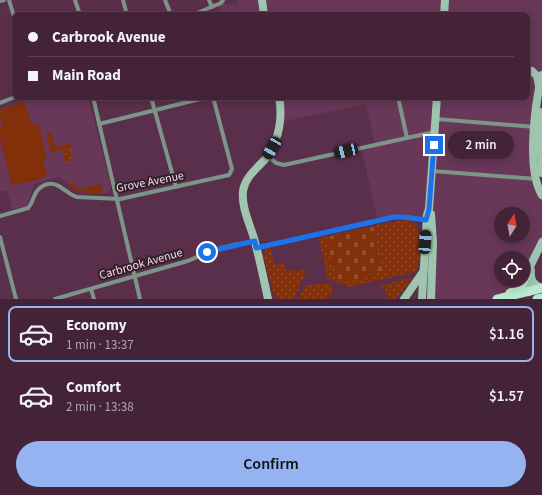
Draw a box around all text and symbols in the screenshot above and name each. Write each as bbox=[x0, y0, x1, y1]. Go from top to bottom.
text: Carbrook Avenue bbox=[52, 27, 166, 48]
text: Main Road bbox=[52, 65, 121, 86]
callout: 2 min bbox=[448, 131, 514, 159]
car bbox=[261, 135, 283, 161]
route end bbox=[425, 136, 443, 154]
text: 2 min bbox=[466, 136, 496, 154]
car bbox=[333, 142, 359, 160]
street label: Grove Avenue bbox=[115, 167, 185, 197]
north arrow bbox=[494, 207, 530, 243]
map controls bbox=[494, 207, 530, 287]
car bbox=[418, 230, 432, 254]
route start bbox=[198, 243, 216, 261]
street label: Carbrook Avenue bbox=[97, 244, 185, 284]
button: locate bbox=[494, 251, 530, 287]
text: Economy bbox=[66, 315, 127, 336]
icon: car bbox=[18, 316, 54, 352]
text: $1.16 bbox=[489, 324, 524, 345]
text: 1 min · 13:37 bbox=[66, 336, 134, 354]
text: Comfort bbox=[66, 377, 121, 398]
icon: car bbox=[18, 378, 54, 414]
text: $1.57 bbox=[489, 386, 524, 407]
text: 2 min · 13:38 bbox=[66, 398, 134, 416]
button: Confirm bbox=[16, 441, 526, 487]

